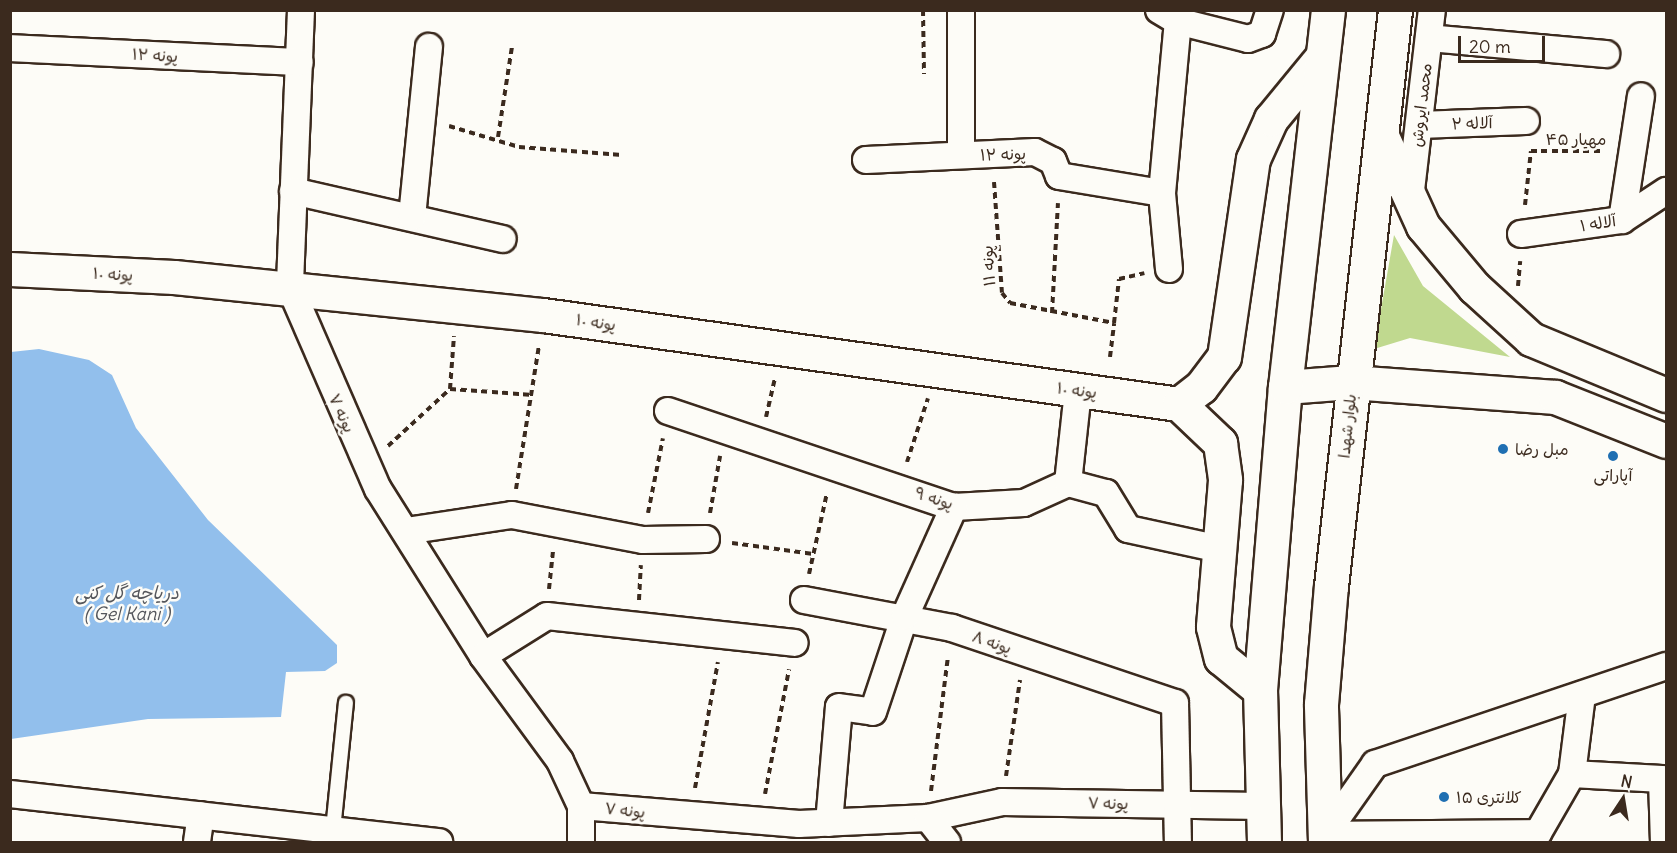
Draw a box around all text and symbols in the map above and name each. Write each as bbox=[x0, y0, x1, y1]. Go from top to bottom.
scale bar bbox=[1461, 24, 1548, 62]
text: 20 m bbox=[1469, 35, 1511, 58]
street label: پونه ۱۲ bbox=[132, 44, 178, 66]
street label: محمد ایروش bbox=[1406, 62, 1436, 148]
street label: آلاله ۲ bbox=[1451, 113, 1493, 133]
street label: مهیار ۴۵ bbox=[1546, 129, 1606, 149]
street label: پونه ۱۲ bbox=[980, 144, 1026, 164]
street label: آلاله ۱ bbox=[1579, 211, 1617, 235]
street label: پونه ۱۱ bbox=[977, 245, 999, 287]
street label: پونه ۱۰ bbox=[92, 263, 134, 285]
street label: پونه ۱۰ bbox=[575, 310, 617, 334]
street label: پونه ۱۰ bbox=[1056, 378, 1098, 402]
street label: پونه ۷ bbox=[325, 391, 359, 435]
street label: بلوار شهدا bbox=[1334, 393, 1360, 459]
place label: مبل رضا bbox=[1515, 439, 1569, 459]
marker: مبل رضا bbox=[1496, 442, 1510, 456]
marker: آپاراتی bbox=[1606, 449, 1620, 463]
place label: آپاراتی bbox=[1593, 465, 1633, 485]
street label: پونه ۹ bbox=[912, 483, 956, 513]
water label: دریاچه گل کنی ( Gel Kani ) bbox=[75, 583, 179, 626]
street label: پونه ۸ bbox=[970, 626, 1014, 658]
north arrow bbox=[1593, 769, 1653, 829]
text: N bbox=[1619, 770, 1634, 792]
place label: کلانتری ۱۵ bbox=[1456, 787, 1522, 807]
marker: کلانتری ۱۵ bbox=[1437, 790, 1451, 804]
street label: پونه ۷ bbox=[1088, 793, 1128, 813]
street label: پونه ۷ bbox=[604, 798, 646, 822]

